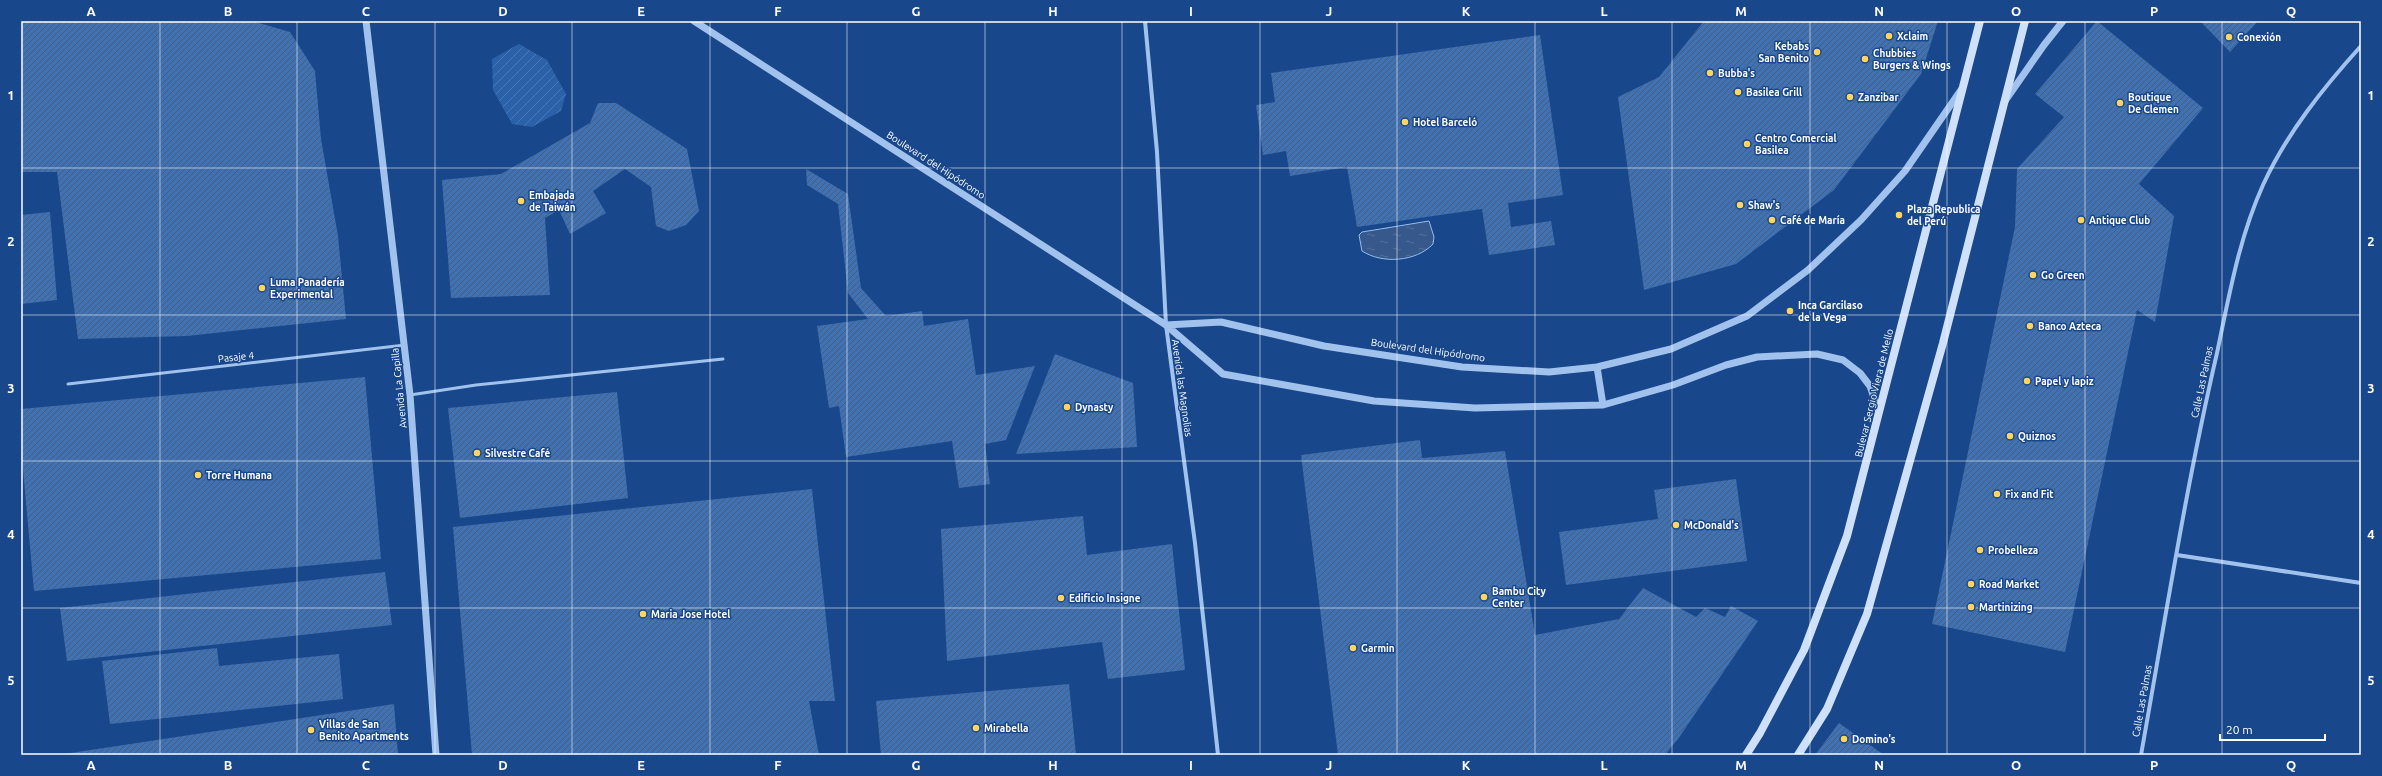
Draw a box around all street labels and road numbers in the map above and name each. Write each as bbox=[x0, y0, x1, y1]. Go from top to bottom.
street label: Boulevard del Hipódromo bbox=[885, 129, 987, 201]
street label: Bulevar Sergio Viera de Mello bbox=[1853, 328, 1895, 458]
street label: Boulevard del Hipódromo bbox=[1370, 337, 1486, 363]
street label: Avenida las Magnolias bbox=[1170, 339, 1194, 437]
street label: Calle Las Palmas bbox=[2189, 345, 2215, 419]
street label: Avenida La Capilla bbox=[389, 347, 409, 429]
street label: Pasaje 4 bbox=[217, 350, 255, 364]
street label: Calle Las Palmas bbox=[2130, 664, 2154, 738]

